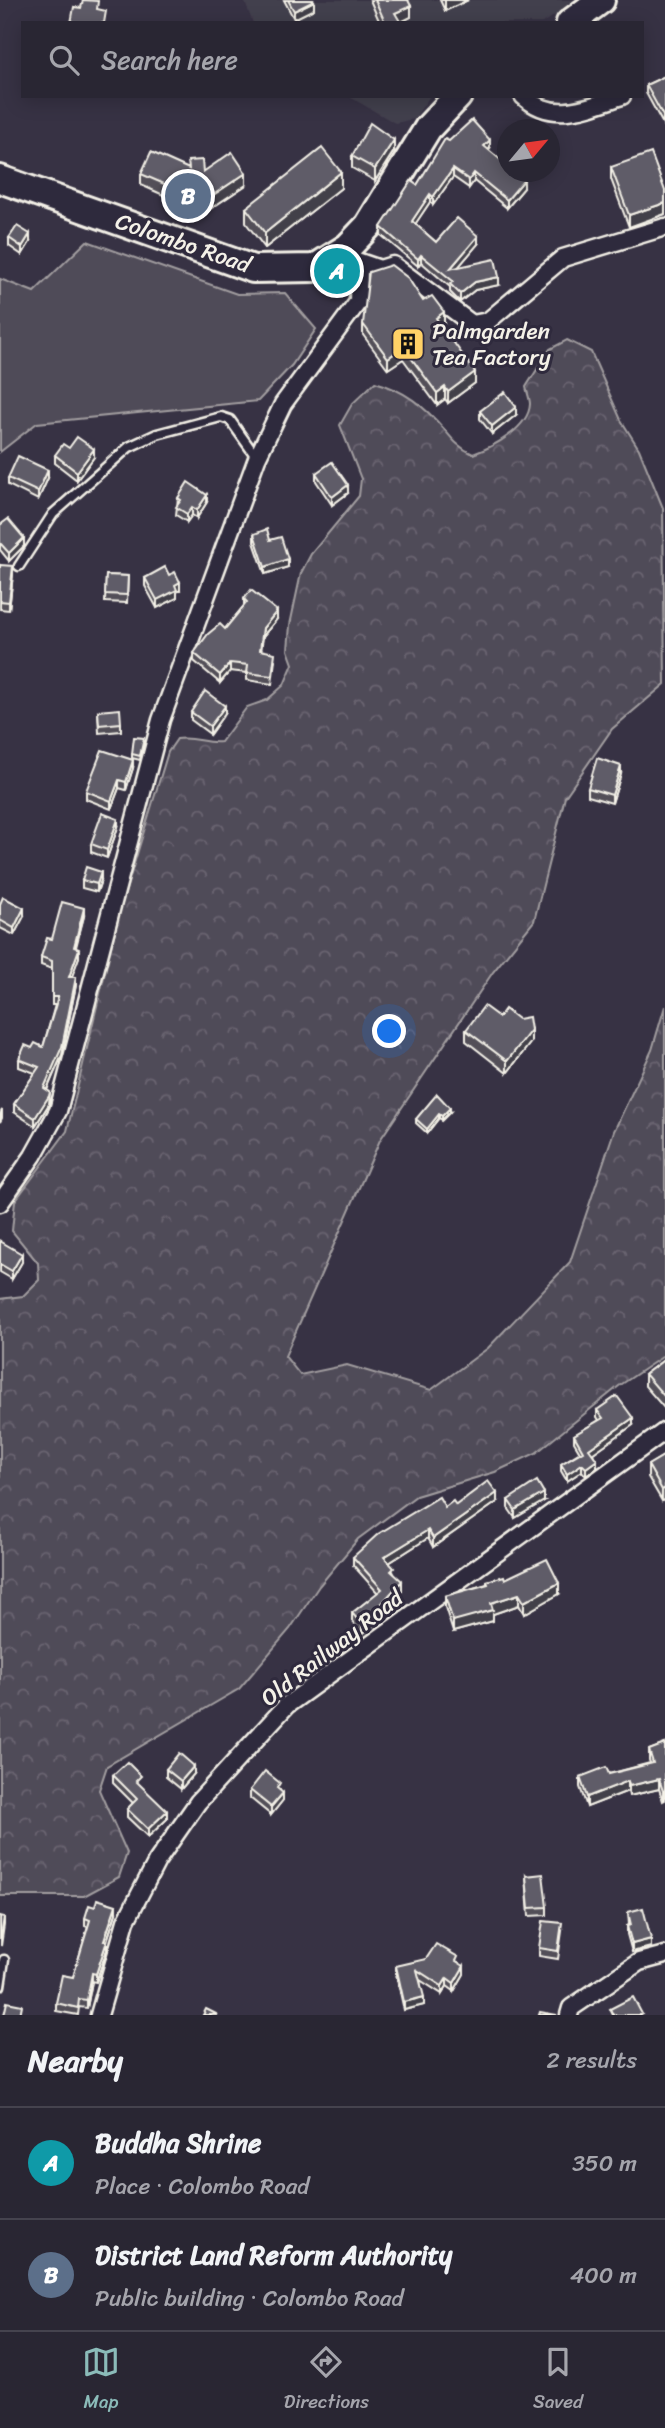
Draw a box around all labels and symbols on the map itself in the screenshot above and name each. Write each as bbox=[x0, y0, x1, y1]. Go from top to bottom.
north arrow bbox=[497, 119, 560, 182]
pin: B bbox=[165, 170, 211, 222]
street label: Colombo Road bbox=[110, 201, 258, 286]
pin: A bbox=[314, 245, 360, 297]
place label: Palmgarden Tea Factory bbox=[432, 311, 551, 378]
building icon: Palmgarden Tea Factory bbox=[389, 325, 427, 363]
your location bbox=[372, 1014, 406, 1048]
street label: Old Railway Road bbox=[251, 1578, 414, 1717]

